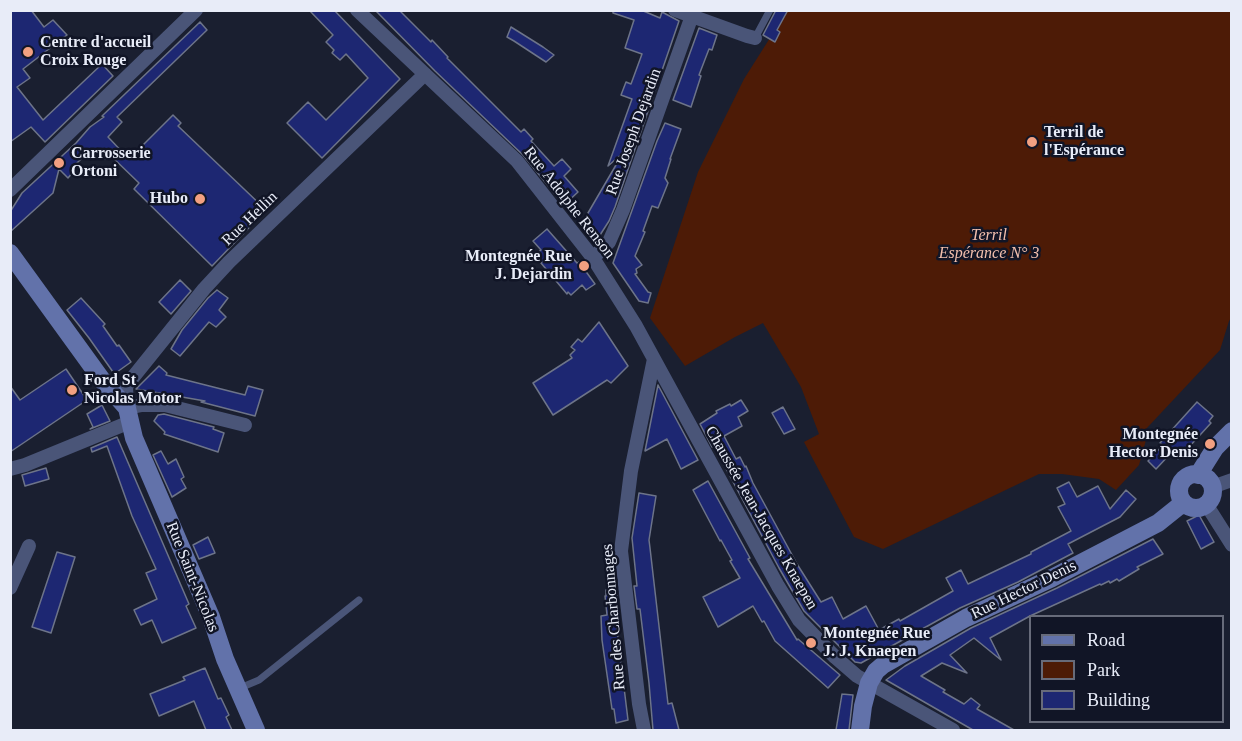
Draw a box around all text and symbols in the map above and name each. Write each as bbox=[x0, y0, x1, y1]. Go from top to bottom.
place label: Centre d'accueil Croix Rouge bbox=[40, 33, 151, 71]
marker: Centre d'accueil Croix Rouge bbox=[21, 45, 35, 59]
street label: Rue Joseph Dejardin bbox=[602, 66, 666, 198]
place label: Terril de l'Espérance bbox=[1044, 123, 1124, 161]
marker: Terril de l'Espérance bbox=[1025, 135, 1039, 149]
street label: Rue Adolphe Renson bbox=[519, 143, 619, 263]
place label: Carrosserie Ortoni bbox=[71, 144, 151, 182]
marker: Carrosserie Ortoni bbox=[52, 156, 66, 170]
street label: Rue Hellin bbox=[218, 188, 282, 250]
place label: Hubo bbox=[150, 189, 188, 209]
marker: Hubo bbox=[193, 192, 207, 206]
park label: Terril Espérance N° 3 bbox=[939, 226, 1039, 264]
place label: Montegnée Rue J. Dejardin bbox=[465, 247, 572, 285]
marker: Montegnée Rue J. Dejardin bbox=[577, 259, 591, 273]
place label: Ford St Nicolas Motor bbox=[84, 371, 181, 409]
marker: Ford St Nicolas Motor bbox=[65, 383, 79, 397]
street label: Chaussée Jean-Jacques Knaepen bbox=[700, 423, 822, 613]
place label: Montegnée Hector Denis bbox=[1109, 425, 1198, 463]
marker: Montegnée Hector Denis bbox=[1203, 437, 1217, 451]
street label: Rue Saint-Nicolas bbox=[161, 519, 223, 635]
street label: Rue des Charbonnages bbox=[598, 543, 630, 691]
street label: Rue Hector Denis bbox=[968, 556, 1080, 624]
legend bbox=[1029, 615, 1224, 723]
place label: Montegnée Rue J. J. Knaepen bbox=[823, 624, 930, 662]
text: Road bbox=[1087, 630, 1125, 650]
marker: Montegnée Rue J. J. Knaepen bbox=[804, 636, 818, 650]
text: Park bbox=[1087, 660, 1120, 680]
text: Building bbox=[1087, 690, 1150, 710]

